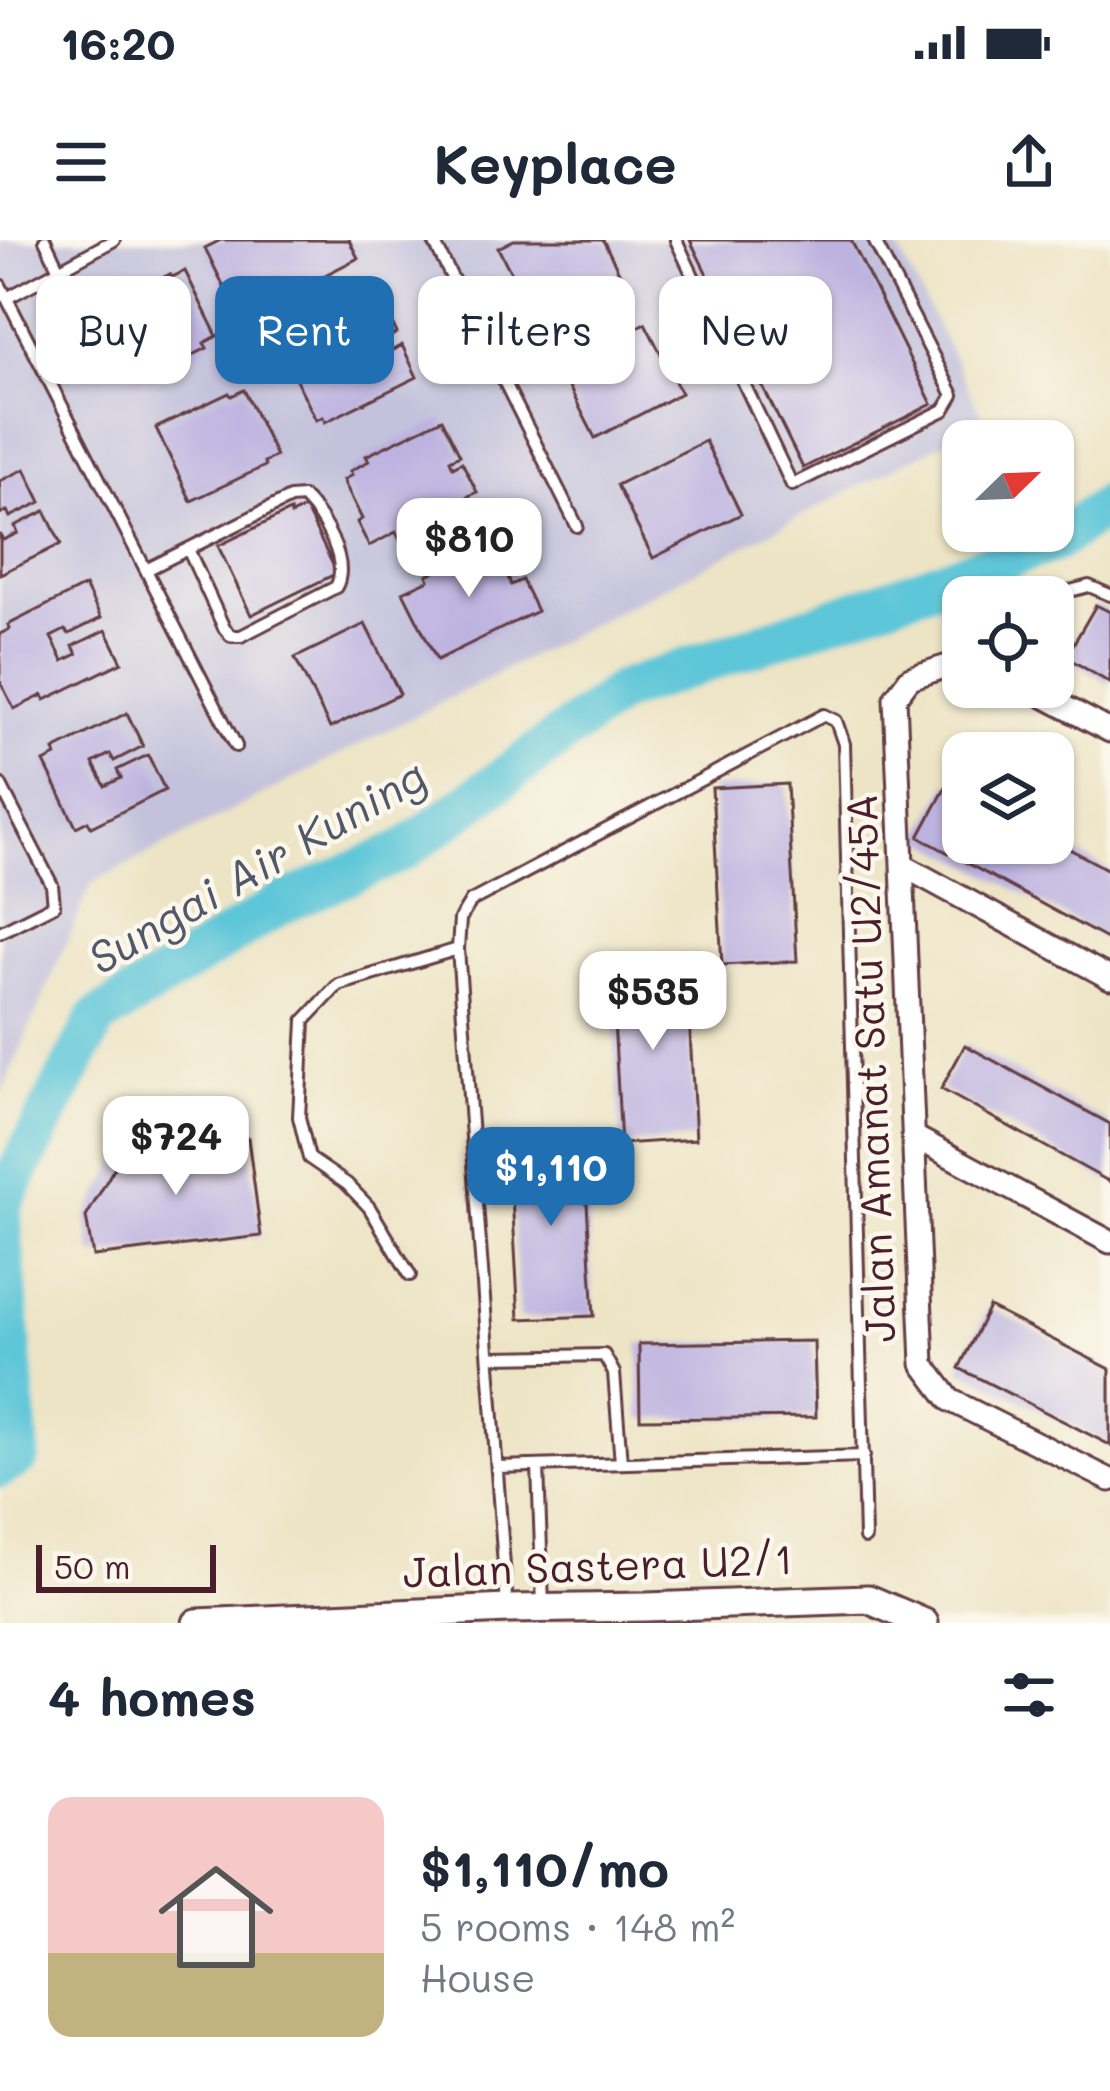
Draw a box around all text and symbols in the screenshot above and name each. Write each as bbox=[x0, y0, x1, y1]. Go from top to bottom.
text: 16:20 bbox=[60, 13, 176, 71]
text: Keyplace bbox=[433, 127, 677, 198]
icon: menu bbox=[48, 129, 114, 195]
icon: share bbox=[996, 129, 1062, 195]
chip: Buy bbox=[36, 276, 191, 384]
chip: Rent bbox=[215, 276, 394, 384]
chip: Filters bbox=[418, 276, 635, 384]
chip: New bbox=[659, 276, 832, 384]
north arrow bbox=[942, 420, 1074, 552]
map controls bbox=[942, 420, 1074, 864]
pin: $810 bbox=[398, 498, 540, 600]
text: $810 bbox=[424, 511, 514, 562]
button: locate bbox=[942, 576, 1074, 708]
button: layers bbox=[942, 732, 1074, 864]
water label: Sungai Air Kuning bbox=[77, 745, 435, 986]
street label: Jalan Amanat Satu U2/45A bbox=[832, 793, 907, 1343]
pin: $535 bbox=[582, 951, 724, 1053]
text: $535 bbox=[606, 964, 700, 1015]
pin: $724 bbox=[105, 1096, 247, 1198]
text: $724 bbox=[130, 1109, 222, 1160]
pin: $1,110 bbox=[453, 1127, 649, 1229]
text: $1,110 bbox=[495, 1140, 607, 1191]
street label: Jalan Sastera U2/1 bbox=[402, 1530, 794, 1599]
scale bar bbox=[36, 1539, 216, 1592]
text: 50 m bbox=[54, 1544, 130, 1587]
text: 4 homes bbox=[48, 1662, 256, 1729]
icon: filters bbox=[996, 1662, 1062, 1728]
text: $1,110/mo bbox=[420, 1833, 669, 1900]
icon: home bbox=[144, 1845, 288, 1989]
text: 5 rooms · 148 m² bbox=[420, 1900, 735, 1951]
text: House bbox=[420, 1951, 535, 2002]

